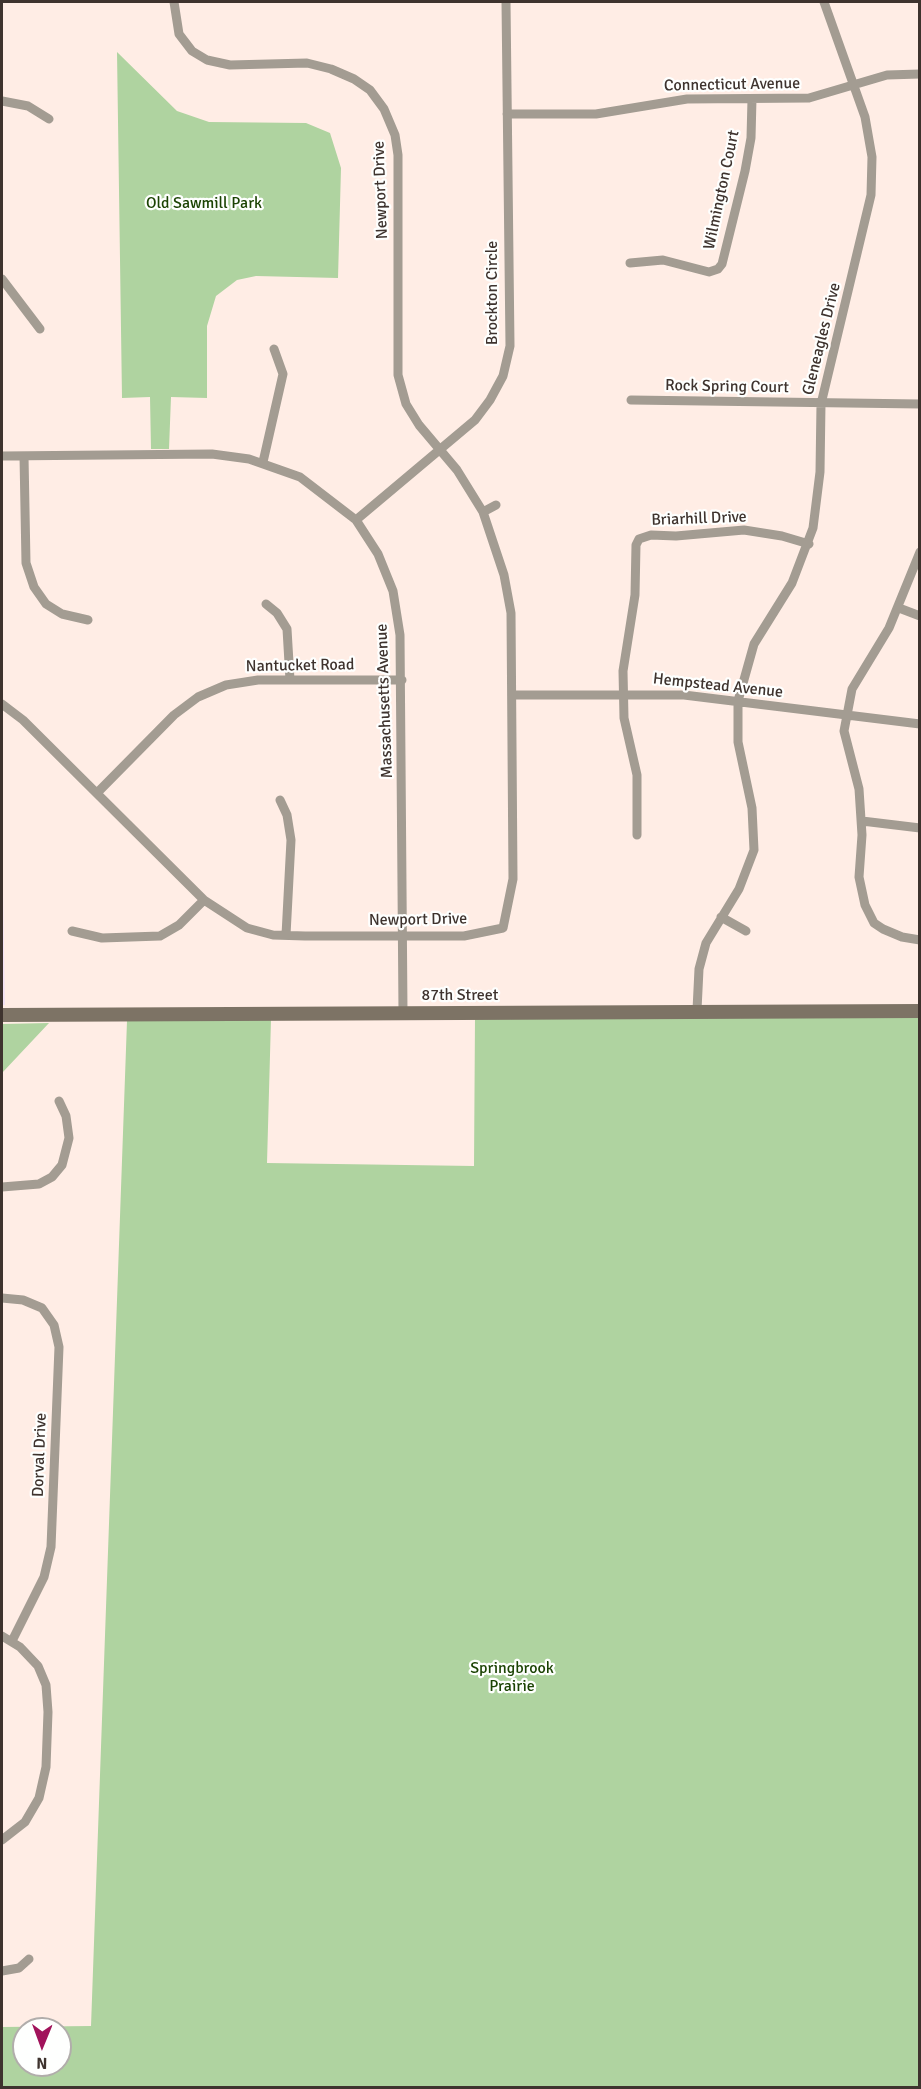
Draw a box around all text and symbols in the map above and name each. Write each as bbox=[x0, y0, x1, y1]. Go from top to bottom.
street label: Connecticut Avenue bbox=[664, 74, 800, 96]
street label: Wilmington Court bbox=[700, 129, 744, 251]
street label: Newport Drive bbox=[370, 141, 392, 239]
park label: Old Sawmill Park bbox=[146, 194, 262, 214]
street label: Brockton Circle bbox=[483, 241, 503, 345]
street label: Gleneagles Drive bbox=[799, 281, 845, 397]
street label: Rock Spring Court bbox=[665, 376, 789, 398]
street label: Briarhill Drive bbox=[651, 508, 747, 530]
street label: Massachusetts Avenue bbox=[373, 623, 397, 779]
street label: Nantucket Road bbox=[246, 655, 354, 677]
street label: Hempstead Avenue bbox=[652, 670, 784, 702]
street label: Newport Drive bbox=[369, 910, 467, 930]
street label: 87th Street bbox=[422, 986, 498, 1006]
street label: Dorval Drive bbox=[29, 1412, 51, 1498]
park label: Springbrook Prairie bbox=[470, 1659, 554, 1697]
north arrow bbox=[12, 2017, 72, 2077]
text: N bbox=[36, 2053, 47, 2073]

